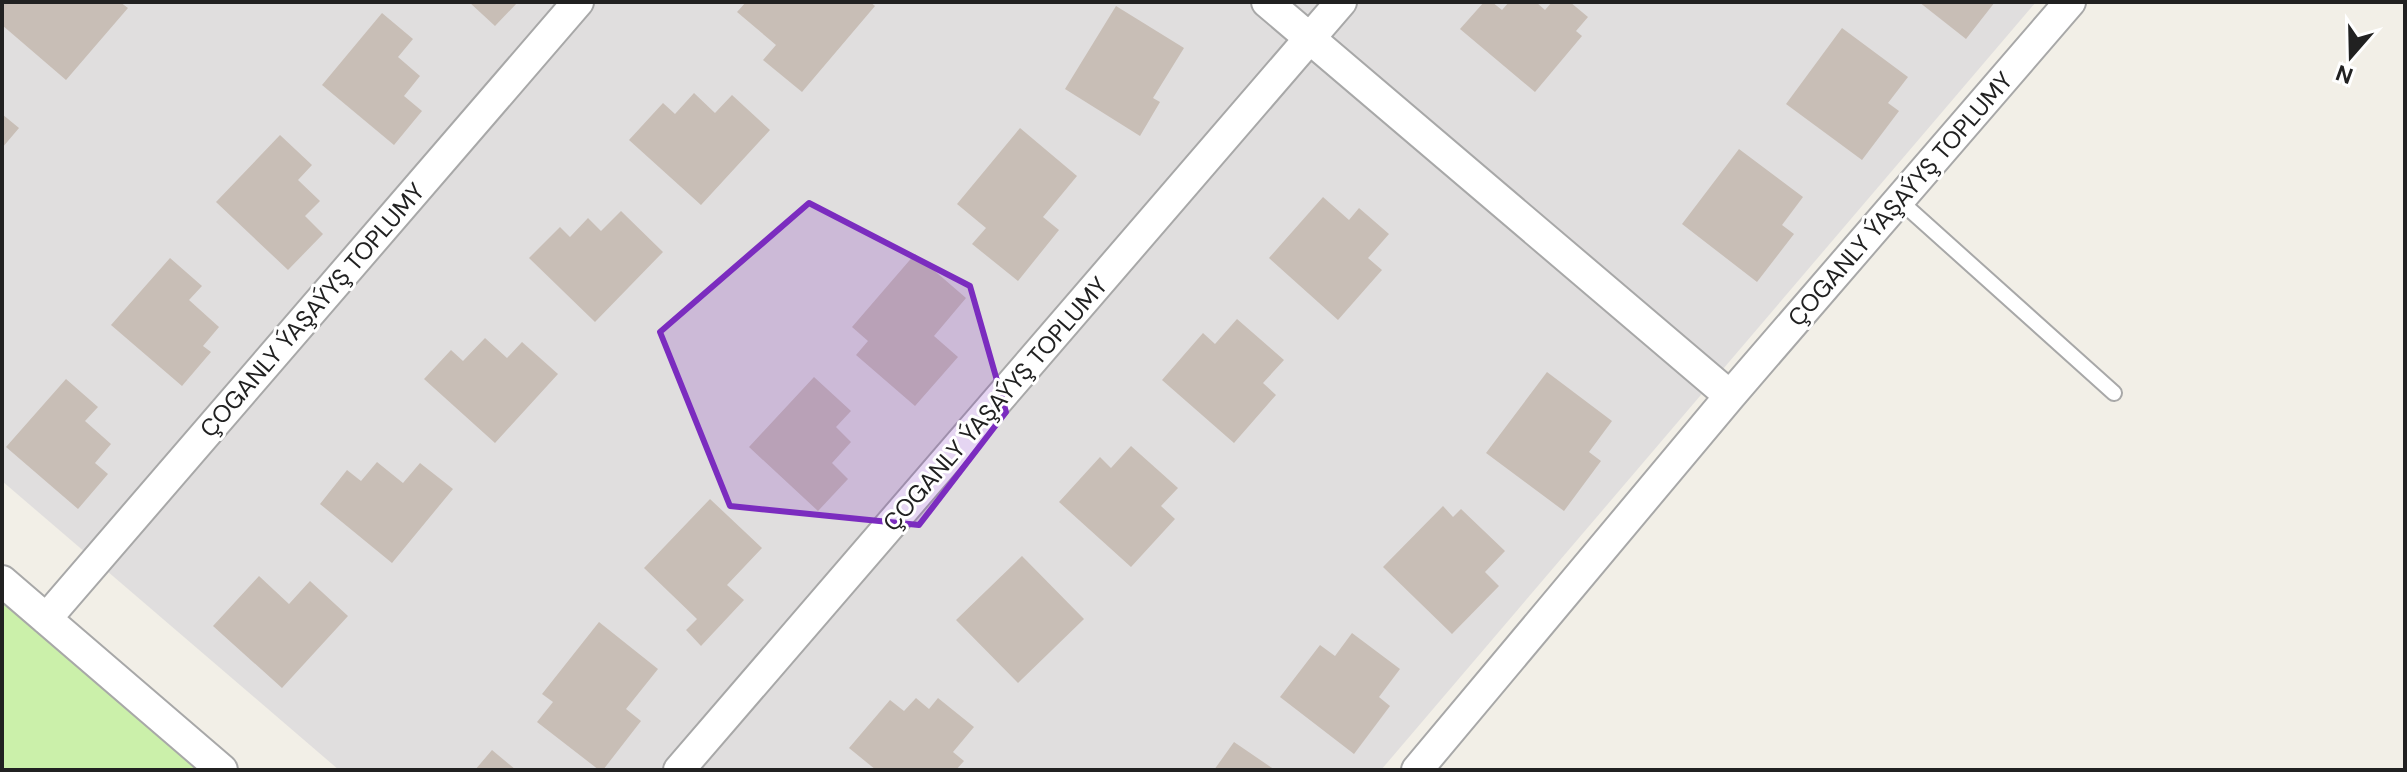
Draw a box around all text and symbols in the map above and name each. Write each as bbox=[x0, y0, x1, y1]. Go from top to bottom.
north arrow bbox=[2311, 16, 2391, 96]
text: N bbox=[2332, 58, 2357, 91]
street label: ÇOGANLY ÝAŞAÝYŞ TOPLUMY bbox=[1781, 65, 2019, 333]
street label: ÇOGANLY ÝAŞAÝYŞ TOPLUMY bbox=[193, 176, 431, 444]
street label: ÇOGANLY ÝAŞAÝYŞ TOPLUMY bbox=[876, 270, 1114, 538]

